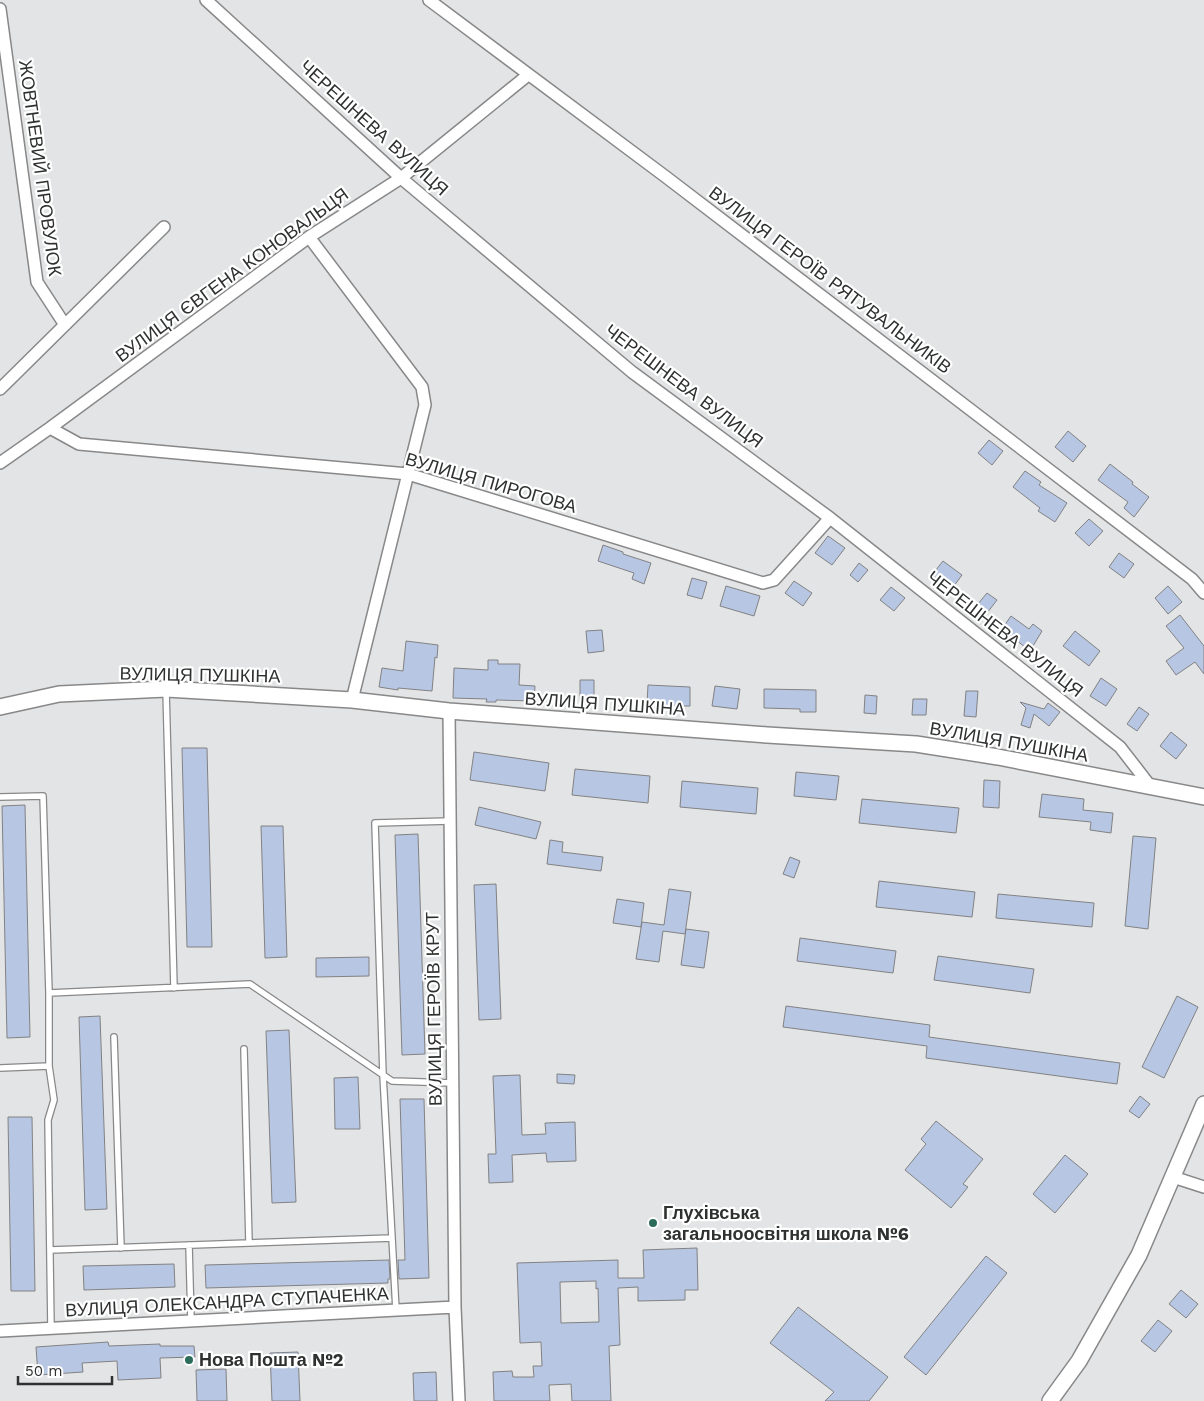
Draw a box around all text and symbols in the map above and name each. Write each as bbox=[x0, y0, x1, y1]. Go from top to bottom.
street label: ЧЕРЕШНЕВА ВУЛИЦЯ bbox=[296, 55, 453, 200]
street label: ЖОВТНЕВИЙ ПРОВУЛОК bbox=[15, 58, 66, 278]
street label: ВУЛИЦЯ ГЕРОЇВ РЯТУВАЛЬНИКІВ bbox=[705, 182, 956, 378]
street label: ВУЛИЦЯ ЄВГЕНА КОНОВАЛЬЦЯ bbox=[111, 183, 352, 366]
street label: ЧЕРЕШНЕВА ВУЛИЦЯ bbox=[601, 319, 767, 452]
street label: ВУЛИЦЯ ПИРОГОВА bbox=[403, 448, 579, 517]
street label: ЧЕРЕШНЕВА ВУЛИЦЯ bbox=[923, 566, 1088, 701]
street label: ВУЛИЦЯ ПУШКІНА bbox=[119, 663, 281, 686]
street label: ВУЛИЦЯ ПУШКІНА bbox=[524, 687, 686, 720]
street label: ВУЛИЦЯ ПУШКІНА bbox=[928, 717, 1090, 766]
street label: ВУЛИЦЯ ГЕРОЇВ КРУТ bbox=[421, 912, 446, 1106]
place label: Глухівська загальноосвітня школа №6 bbox=[663, 1202, 909, 1244]
marker: Глухівська загальноосвітня школа №6 bbox=[647, 1217, 659, 1229]
street label: ВУЛИЦЯ ОЛЕКСАНДРА СТУПАЧЕНКА bbox=[65, 1283, 389, 1320]
place label: Нова Пошта №2 bbox=[199, 1349, 344, 1370]
scale bar bbox=[18, 1354, 111, 1386]
marker: Нова Пошта №2 bbox=[183, 1354, 195, 1366]
text: 50 m bbox=[25, 1362, 62, 1380]

